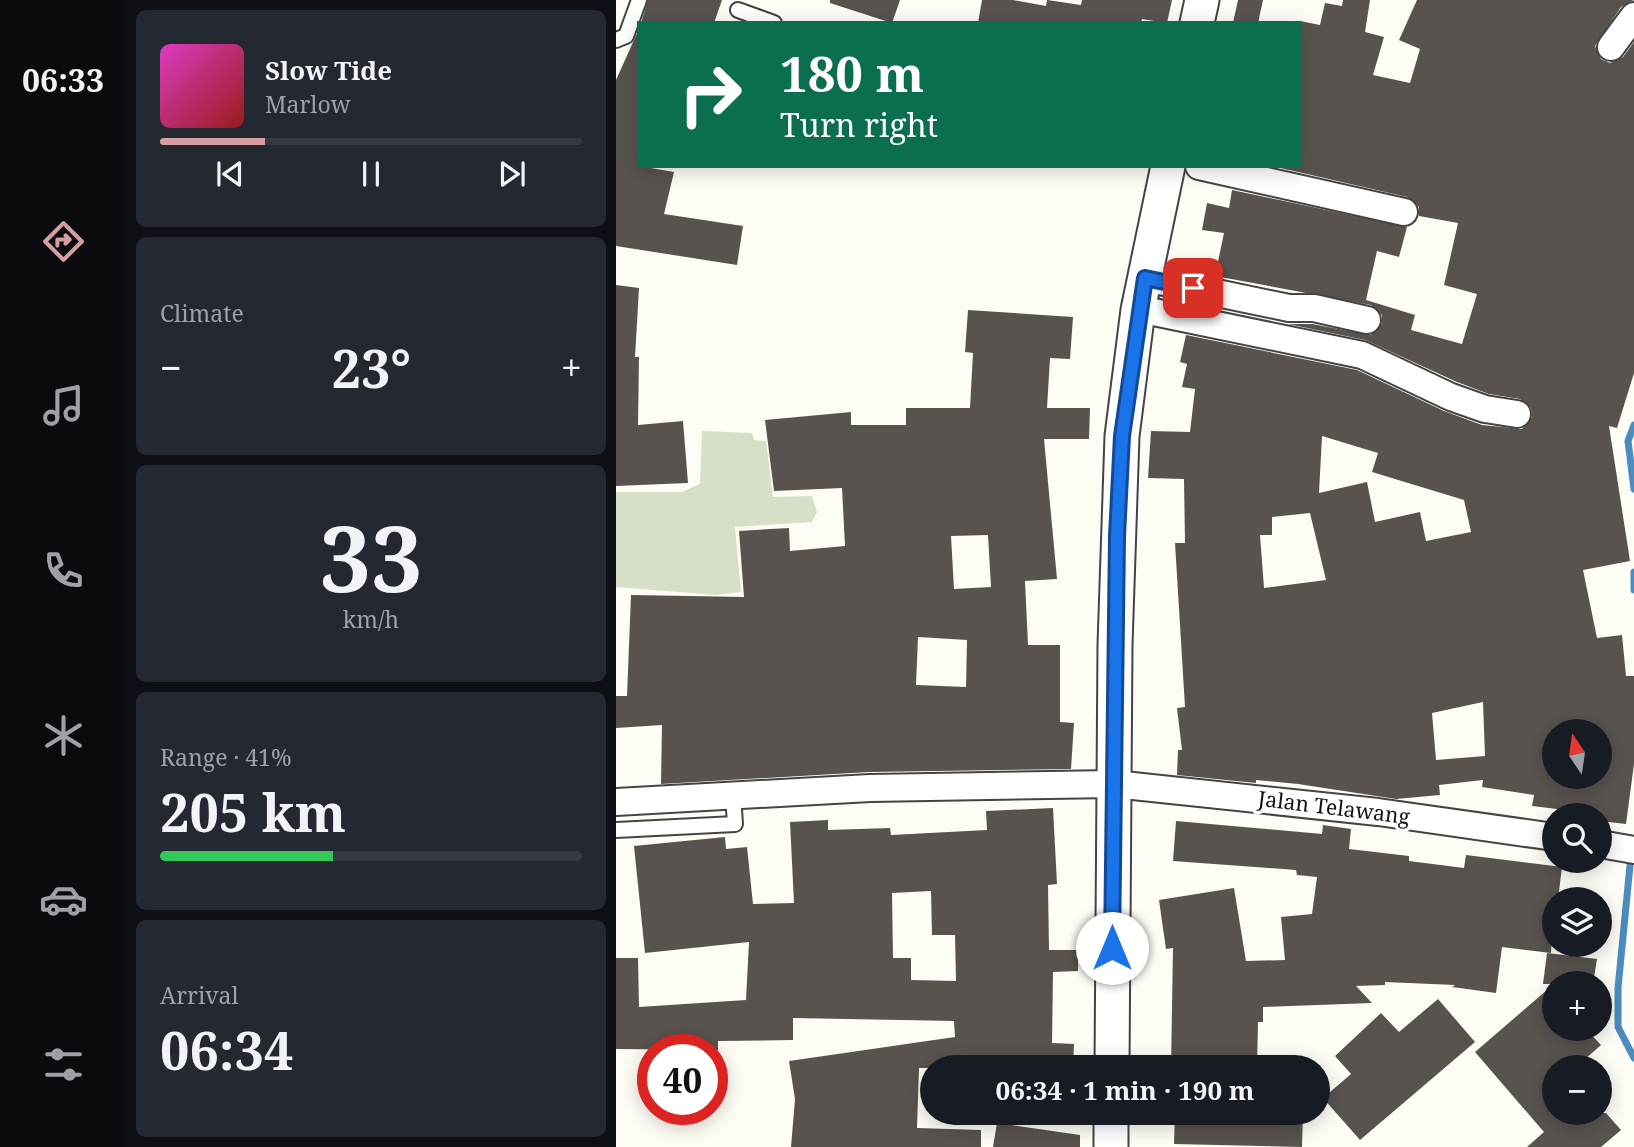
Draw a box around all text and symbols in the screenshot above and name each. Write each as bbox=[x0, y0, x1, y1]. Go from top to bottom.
text: 180 m bbox=[780, 40, 924, 106]
icon: right bbox=[665, 49, 756, 140]
text: Slow Tide bbox=[265, 52, 392, 88]
text: 06:33 bbox=[22, 58, 104, 101]
text: Marlow bbox=[265, 88, 351, 120]
text: Turn right bbox=[780, 103, 938, 146]
icon: previous bbox=[211, 155, 249, 193]
icon: pause bbox=[352, 155, 390, 193]
icon: next bbox=[493, 155, 531, 193]
icon: directions bbox=[39, 217, 88, 266]
pin bbox=[1163, 258, 1223, 318]
icon: arrive bbox=[1174, 269, 1212, 307]
text: Climate bbox=[160, 297, 244, 329]
text: 23° bbox=[332, 332, 411, 403]
text: − bbox=[160, 341, 182, 393]
text: + bbox=[561, 341, 582, 393]
icon: music bbox=[39, 381, 88, 430]
text: 33 bbox=[320, 495, 422, 619]
icon: phone bbox=[39, 546, 88, 595]
text: km/h bbox=[343, 603, 399, 635]
icon: climate bbox=[39, 711, 88, 760]
north arrow bbox=[1542, 719, 1612, 789]
map controls bbox=[1542, 719, 1612, 1125]
text: Range · 41% bbox=[160, 741, 292, 773]
text: 205 km bbox=[160, 776, 346, 847]
street label: Jalan Telawang bbox=[1256, 784, 1412, 830]
button: search bbox=[1542, 803, 1612, 873]
icon: car bbox=[39, 875, 88, 924]
button: layers bbox=[1542, 887, 1612, 957]
position arrow bbox=[1075, 911, 1149, 985]
button: + bbox=[1542, 971, 1612, 1041]
text: Arrival bbox=[160, 979, 239, 1011]
text: 06:34 bbox=[160, 1014, 293, 1085]
speed limit sign: 40 bbox=[637, 1034, 728, 1125]
icon: filters bbox=[39, 1040, 88, 1089]
button: − bbox=[1542, 1055, 1612, 1125]
text: 06:34 · 1 min · 190 m bbox=[995, 1072, 1255, 1108]

